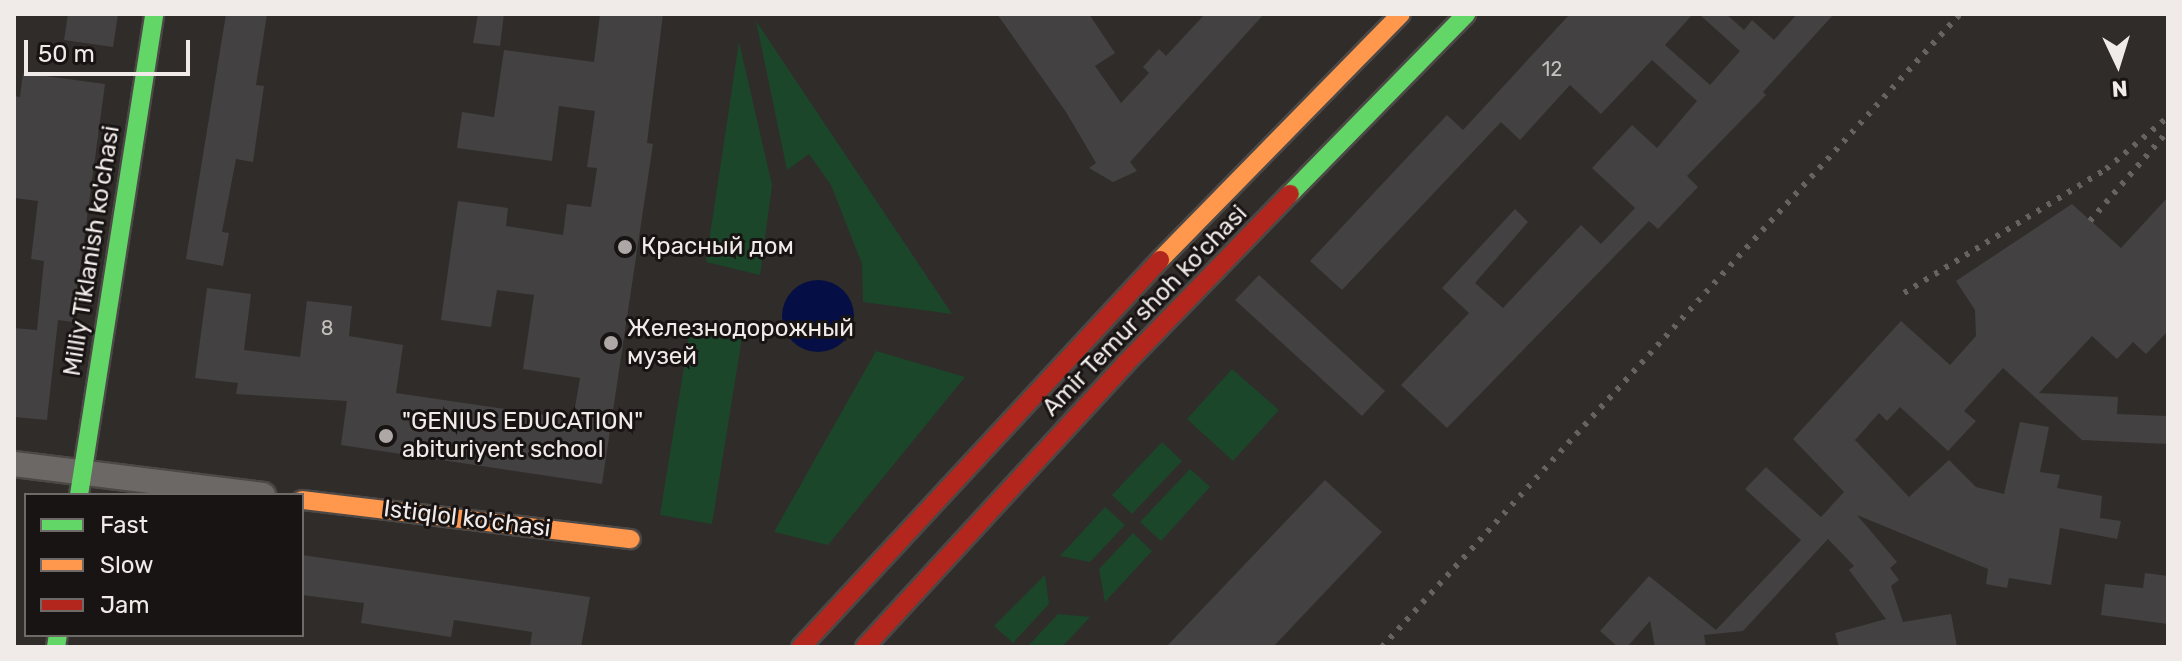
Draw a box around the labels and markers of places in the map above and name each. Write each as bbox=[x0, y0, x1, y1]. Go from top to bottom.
place label: Красный дом bbox=[641, 233, 794, 261]
marker: Красный дом bbox=[616, 238, 634, 256]
place label: Железнодорожный музей bbox=[627, 315, 854, 371]
marker: Железнодорожный музей bbox=[602, 334, 620, 352]
place label: "GENIUS EDUCATION" abituriyent school bbox=[402, 408, 643, 464]
marker: "GENIUS EDUCATION" abituriyent school bbox=[377, 427, 395, 445]

